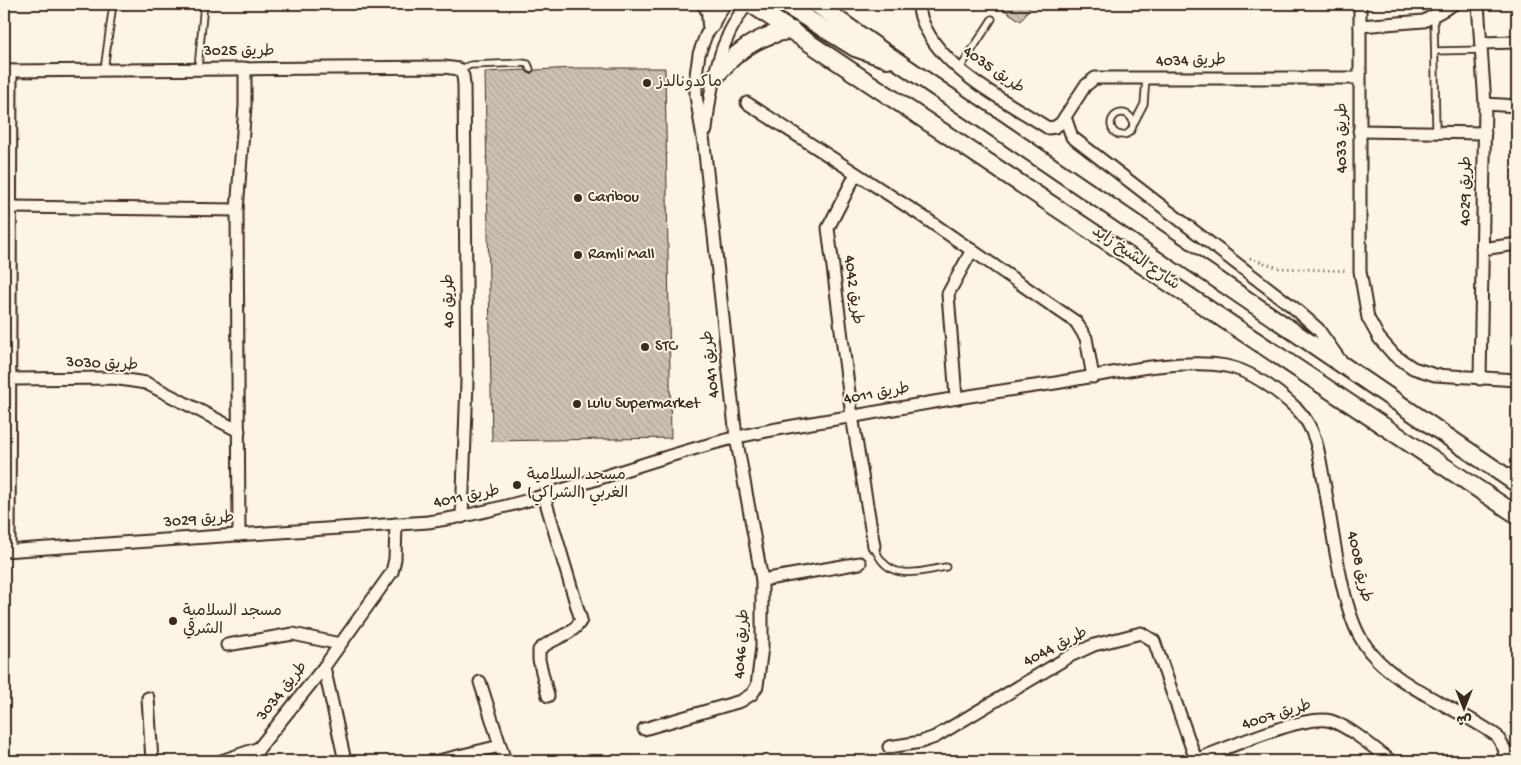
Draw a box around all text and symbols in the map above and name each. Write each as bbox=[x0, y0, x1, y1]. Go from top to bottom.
street label: طريق 3025 bbox=[202, 43, 275, 62]
street label: طريق 4035 bbox=[959, 43, 1027, 99]
street label: طريق 4034 bbox=[1156, 52, 1226, 72]
place label: ماكدونالدز bbox=[655, 74, 722, 93]
marker: ماكدونالدز bbox=[641, 77, 653, 89]
street label: طريق 4033 bbox=[1334, 103, 1353, 173]
street label: طريق 4029 bbox=[1457, 156, 1477, 226]
place label: Caribou bbox=[588, 189, 639, 208]
marker: Caribou bbox=[572, 192, 584, 204]
street label: شارع الشيخ زايد bbox=[1087, 223, 1183, 295]
place label: Ramli Mall bbox=[588, 246, 654, 265]
marker: Ramli Mall bbox=[572, 249, 584, 261]
street label: طريق 4042 bbox=[838, 254, 866, 326]
street label: طريق 40 bbox=[440, 274, 460, 328]
street label: طريق 4041 bbox=[699, 329, 725, 399]
place label: STC bbox=[655, 338, 679, 357]
marker: STC bbox=[639, 341, 651, 353]
street label: طريق 3030 bbox=[64, 354, 139, 376]
street label: طريق 4011 bbox=[842, 380, 912, 410]
place label: Lulu Supermarket bbox=[587, 395, 701, 414]
marker: Lulu Supermarket bbox=[571, 398, 583, 410]
place label: مسجد السلامية الغربي (الشراكي) bbox=[527, 466, 628, 506]
marker: مسجد السلامية الغربي (الشراكي) bbox=[511, 479, 523, 491]
street label: طريق 4011 bbox=[432, 482, 502, 514]
street label: طريق 3029 bbox=[162, 509, 235, 533]
street label: طريق 4008 bbox=[1341, 530, 1375, 604]
place label: مسجد السلامية الشرقي bbox=[183, 602, 282, 640]
street label: طريق 4046 bbox=[731, 609, 755, 679]
marker: مسجد السلامية الشرقي bbox=[167, 615, 179, 627]
street label: طريق 4044 bbox=[1021, 624, 1091, 672]
street label: طريق 3034 bbox=[253, 659, 313, 726]
north arrow bbox=[1438, 682, 1488, 732]
street label: طريق 4007 bbox=[1240, 696, 1314, 736]
text: ش bbox=[1456, 710, 1472, 727]

